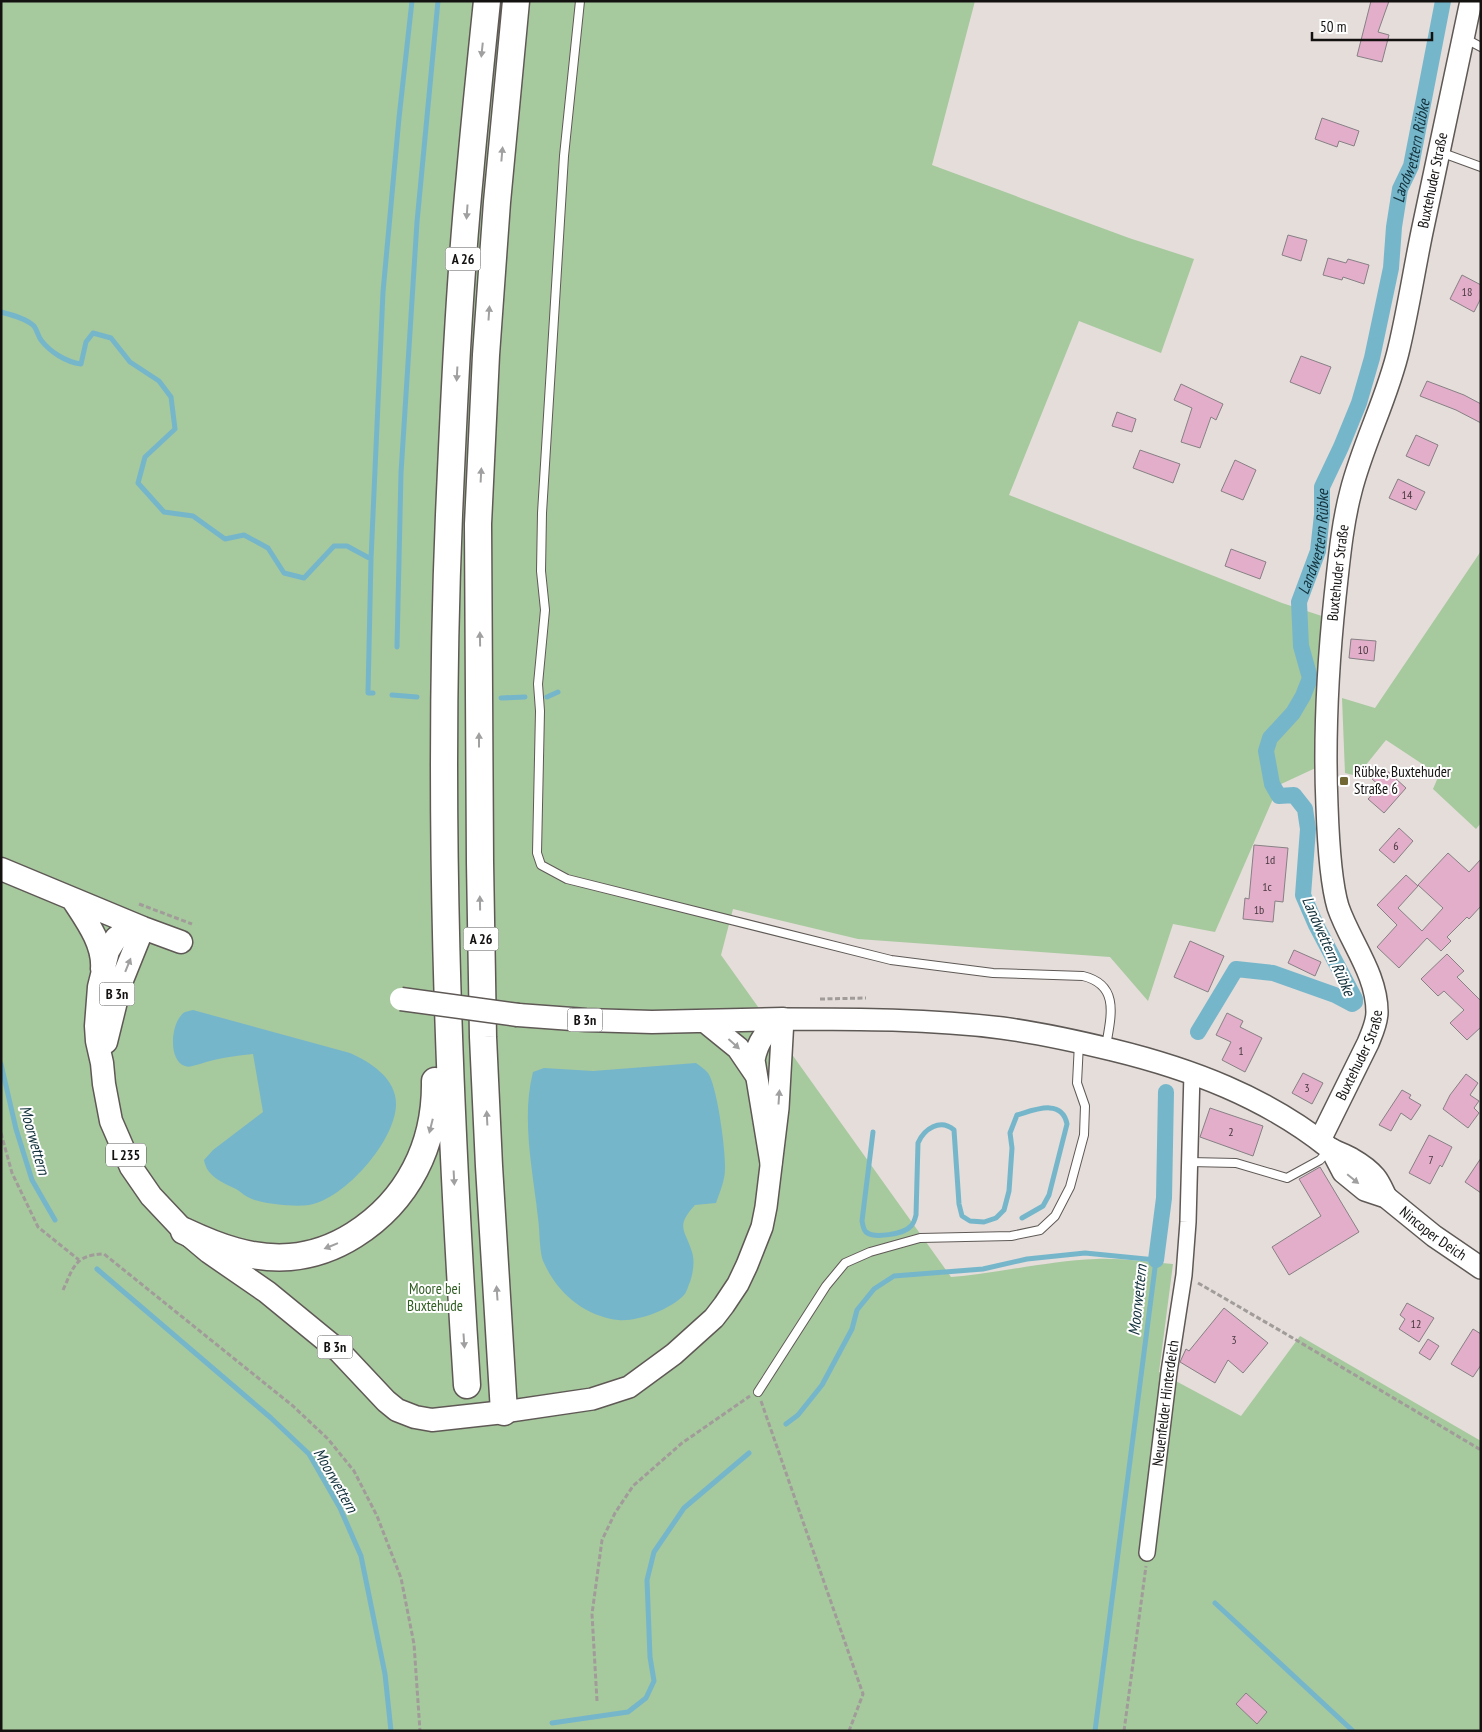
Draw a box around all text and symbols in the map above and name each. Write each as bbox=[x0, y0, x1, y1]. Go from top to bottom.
scale bar bbox=[1312, 10, 1432, 42]
text: 50 m bbox=[1320, 17, 1346, 36]
one-way arrow bbox=[478, 42, 486, 58]
water label: Landwettern Rübke bbox=[1388, 96, 1434, 204]
street label: Buxtehuder Straße bbox=[1413, 131, 1452, 230]
one-way arrow bbox=[498, 146, 506, 162]
one-way arrow bbox=[462, 204, 470, 220]
road number: A 26 bbox=[446, 248, 480, 270]
house number: 18 bbox=[1462, 284, 1472, 299]
one-way arrow bbox=[486, 305, 494, 321]
one-way arrow bbox=[452, 366, 460, 382]
one-way arrow bbox=[477, 467, 485, 483]
house number: 14 bbox=[1402, 487, 1413, 502]
water label: Landwettern Rübke bbox=[1293, 488, 1332, 597]
street label: Buxtehuder Straße bbox=[1323, 523, 1353, 622]
one-way arrow bbox=[476, 631, 484, 647]
house number: 10 bbox=[1358, 642, 1368, 657]
one-way arrow bbox=[475, 732, 483, 748]
place label: Rübke, Buxtehuder Straße 6 bbox=[1354, 762, 1452, 798]
marker: Rübke, Buxtehuder Straße 6 bbox=[1338, 775, 1350, 787]
house number: 6 bbox=[1393, 838, 1399, 853]
house number: 1d bbox=[1265, 852, 1275, 867]
house number: 1c bbox=[1262, 879, 1273, 894]
water label: Landwettern Rübke bbox=[1298, 893, 1360, 1000]
one-way arrow bbox=[476, 895, 484, 911]
house number: 1b bbox=[1254, 902, 1264, 917]
road number: A 26 bbox=[464, 928, 498, 951]
one-way arrow bbox=[124, 957, 132, 972]
road number: B 3n bbox=[100, 982, 134, 1006]
road number: B 3n bbox=[568, 1008, 602, 1032]
street label: Buxtehuder Straße bbox=[1331, 1010, 1386, 1103]
one-way arrow bbox=[727, 1039, 740, 1050]
house number: 1 bbox=[1238, 1043, 1244, 1058]
house number: 3 bbox=[1304, 1080, 1310, 1095]
one-way arrow bbox=[775, 1089, 783, 1105]
water label: Moorwettern bbox=[16, 1103, 55, 1178]
one-way arrow bbox=[482, 1109, 490, 1125]
one-way arrow bbox=[427, 1119, 435, 1134]
house number: 2 bbox=[1228, 1124, 1234, 1139]
road number: L 235 bbox=[106, 1144, 146, 1166]
house number: 7 bbox=[1428, 1152, 1434, 1167]
one-way arrow bbox=[451, 1171, 459, 1187]
one-way arrow bbox=[1346, 1174, 1359, 1185]
street label: Nincoper Deich bbox=[1396, 1202, 1470, 1264]
one-way arrow bbox=[323, 1242, 338, 1250]
water label: Moorwettern bbox=[1123, 1263, 1151, 1336]
park label: Moore bei Buxtehude bbox=[407, 1279, 463, 1315]
one-way arrow bbox=[492, 1285, 500, 1301]
house number: 12 bbox=[1411, 1316, 1421, 1331]
house number: 3 bbox=[1231, 1332, 1237, 1347]
one-way arrow bbox=[461, 1333, 469, 1349]
road number: B 3n bbox=[318, 1335, 352, 1358]
street label: Neuenfelder Hinterdeich bbox=[1148, 1339, 1183, 1467]
water label: Moorwettern bbox=[310, 1444, 363, 1517]

